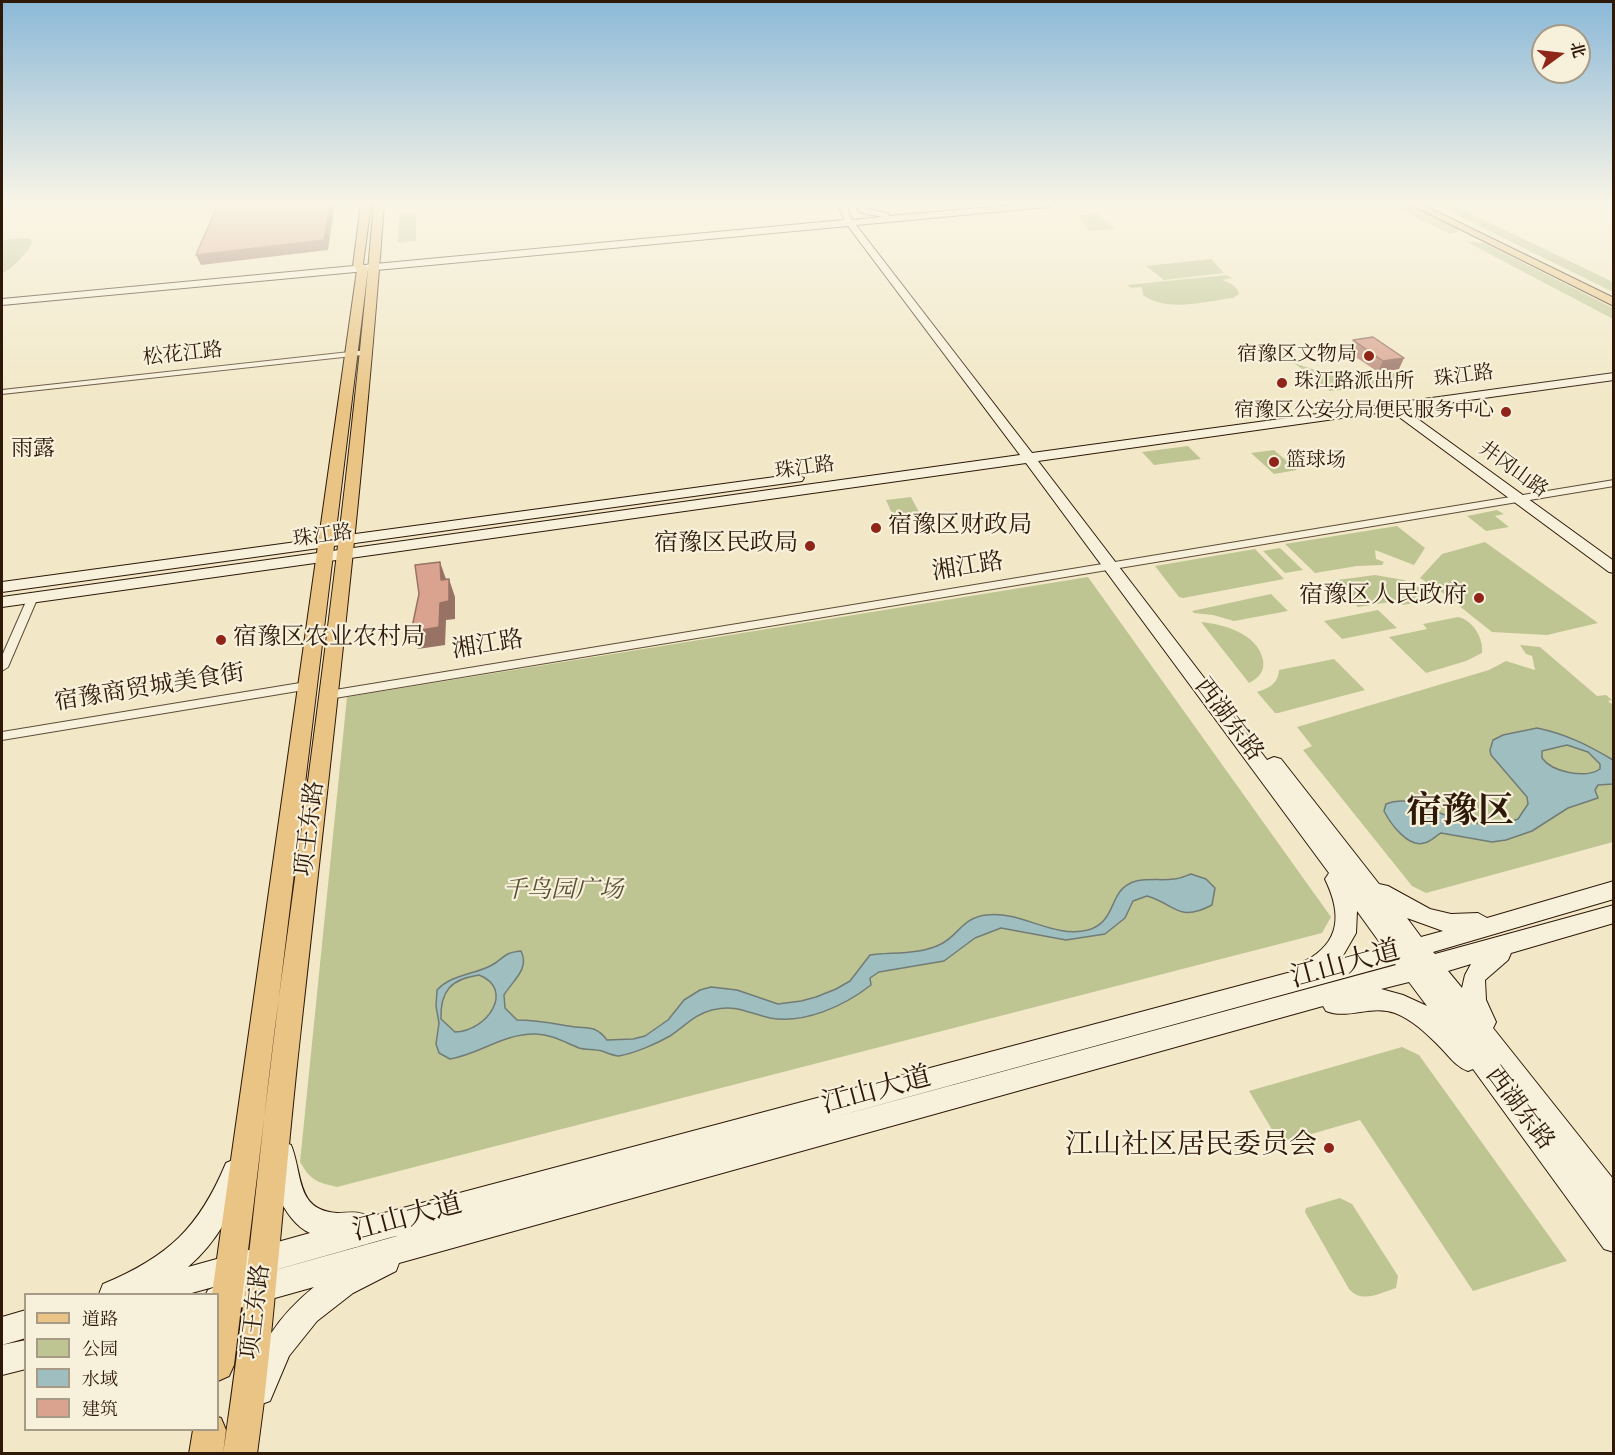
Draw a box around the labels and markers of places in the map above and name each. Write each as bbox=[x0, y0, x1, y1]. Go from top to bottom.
place label: 宿豫区文物局 bbox=[1237, 344, 1357, 368]
marker: 宿豫区文物局 bbox=[1362, 349, 1376, 363]
place label: 珠江路派出所 bbox=[1294, 371, 1414, 395]
marker: 珠江路派出所 bbox=[1275, 376, 1289, 390]
place label: 宿豫区公安分局便民服务中心 bbox=[1234, 400, 1494, 424]
marker: 宿豫区公安分局便民服务中心 bbox=[1499, 405, 1513, 419]
place label: 篮球场 bbox=[1286, 450, 1346, 474]
marker: 篮球场 bbox=[1267, 455, 1281, 469]
place label: 宿豫区财政局 bbox=[888, 514, 1032, 542]
marker: 宿豫区财政局 bbox=[869, 521, 883, 535]
place label: 宿豫区民政局 bbox=[654, 532, 798, 560]
marker: 宿豫区民政局 bbox=[803, 539, 817, 553]
place label: 宿豫区人民政府 bbox=[1299, 584, 1467, 612]
marker: 宿豫区人民政府 bbox=[1472, 591, 1486, 605]
place label: 宿豫区农业农村局 bbox=[233, 626, 425, 654]
marker: 宿豫区农业农村局 bbox=[214, 633, 228, 647]
place label: 江山社区居民委员会 bbox=[1065, 1131, 1317, 1165]
marker: 江山社区居民委员会 bbox=[1322, 1141, 1336, 1155]

